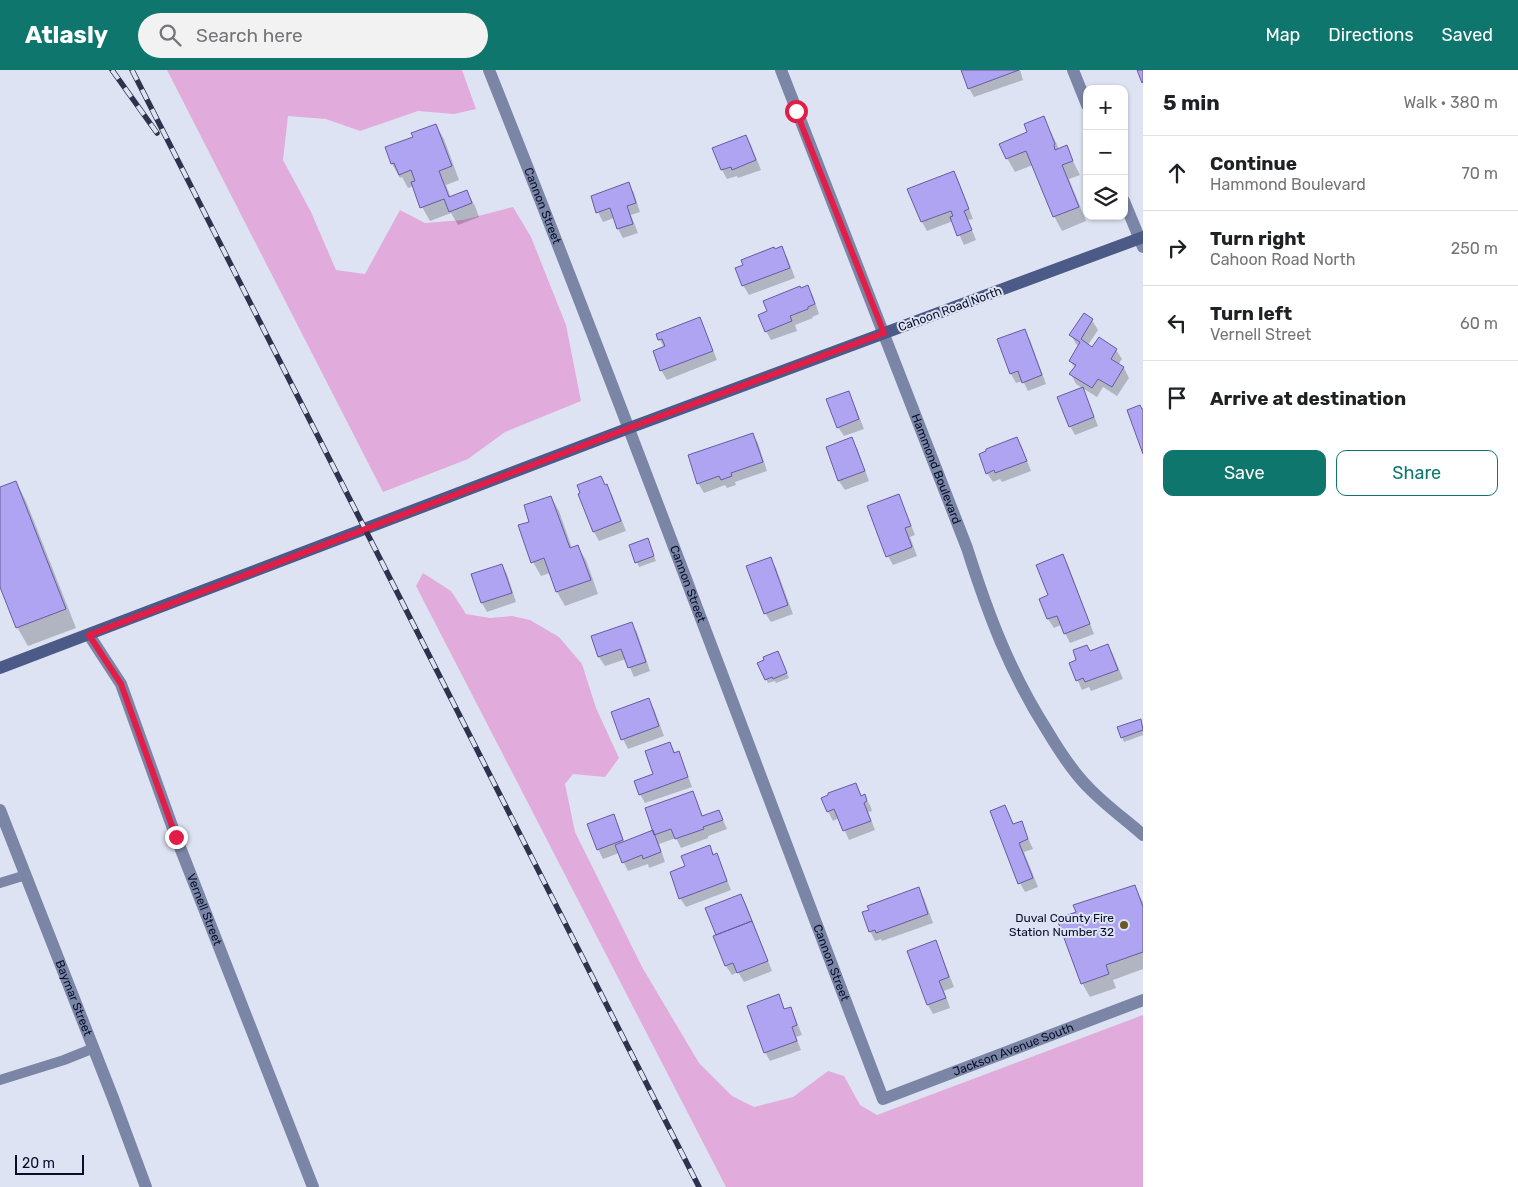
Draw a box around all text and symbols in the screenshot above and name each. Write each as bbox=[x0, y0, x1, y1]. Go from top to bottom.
search box bbox=[138, 13, 488, 58]
text: Atlasly bbox=[25, 21, 108, 49]
icon: search bbox=[156, 21, 184, 49]
text: Search here bbox=[196, 24, 303, 47]
text: Map bbox=[1265, 24, 1300, 46]
text: Directions bbox=[1328, 24, 1414, 46]
text: Saved bbox=[1442, 24, 1493, 46]
map controls bbox=[1083, 85, 1128, 220]
button: + bbox=[1083, 85, 1128, 130]
text: 5 min bbox=[1163, 90, 1220, 115]
text: Walk · 380 m bbox=[1404, 93, 1498, 112]
route start bbox=[785, 100, 808, 123]
button: − bbox=[1083, 130, 1128, 175]
text: Continue bbox=[1210, 152, 1297, 175]
icon: ahead bbox=[1163, 159, 1191, 187]
text: 70 m bbox=[1461, 164, 1498, 183]
street label: Cannon Street bbox=[521, 165, 564, 246]
button: layers bbox=[1083, 175, 1128, 220]
text: Hammond Boulevard bbox=[1210, 175, 1366, 194]
text: Turn right bbox=[1210, 227, 1305, 250]
icon: right bbox=[1163, 234, 1191, 262]
text: 250 m bbox=[1451, 239, 1498, 258]
text: Cahoon Road North bbox=[1210, 250, 1355, 269]
street label: Cahoon Road North bbox=[896, 284, 1004, 334]
text: Turn left bbox=[1210, 302, 1292, 325]
icon: left bbox=[1163, 309, 1191, 337]
text: 60 m bbox=[1460, 314, 1498, 333]
text: Vernell Street bbox=[1210, 325, 1311, 344]
icon: arrive bbox=[1163, 384, 1191, 412]
text: Arrive at destination bbox=[1210, 387, 1406, 410]
street label: Hammond Boulevard bbox=[908, 412, 964, 526]
button: Save bbox=[1163, 450, 1326, 496]
button: Share bbox=[1336, 450, 1498, 496]
street label: Cannon Street bbox=[667, 543, 709, 625]
route end bbox=[165, 826, 188, 849]
street label: Vernell Street bbox=[184, 872, 225, 948]
place label: Duval County Fire Station Number 32 bbox=[1009, 911, 1114, 939]
marker: Duval County Fire Station Number 32 bbox=[1118, 919, 1130, 931]
street label: Cannon Street bbox=[810, 922, 852, 1003]
street label: Baymar Street bbox=[53, 958, 95, 1038]
street label: Jackson Avenue South bbox=[951, 1020, 1076, 1079]
scale bar bbox=[15, 1152, 84, 1175]
text: 20 m bbox=[22, 1155, 55, 1172]

